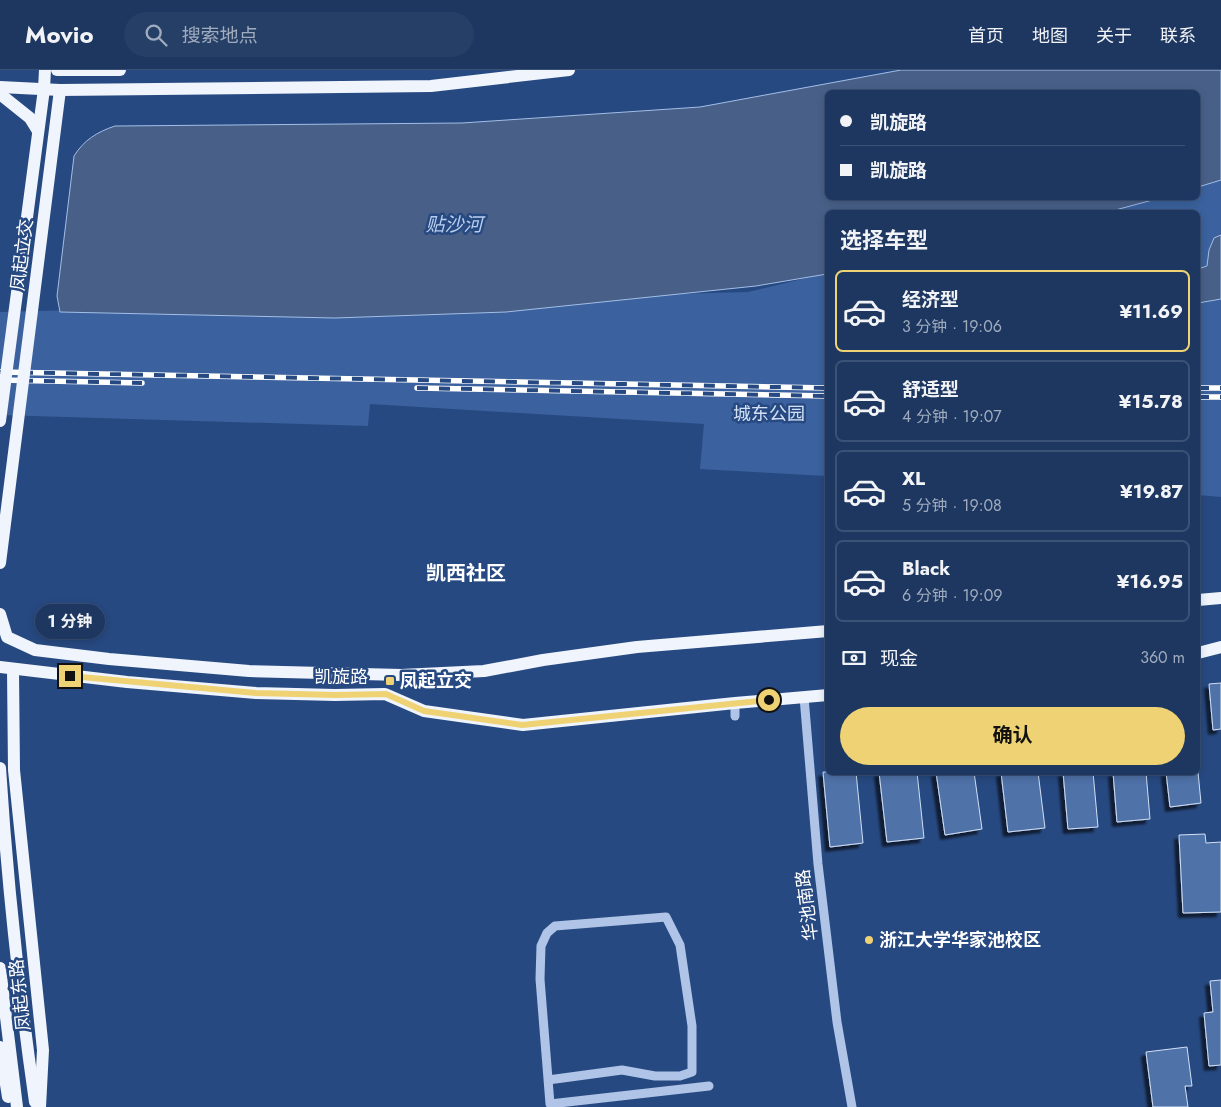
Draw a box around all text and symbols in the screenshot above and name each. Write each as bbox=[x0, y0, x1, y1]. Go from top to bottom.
search box bbox=[124, 12, 474, 57]
text: Movio bbox=[25, 17, 94, 52]
icon: search bbox=[142, 21, 170, 49]
text: 搜索地点 bbox=[182, 22, 258, 49]
text: 首页 bbox=[968, 23, 1004, 49]
text: 地图 bbox=[1032, 23, 1068, 49]
text: 关于 bbox=[1096, 23, 1132, 49]
text: 联系 bbox=[1160, 23, 1196, 49]
text: 凯旋路 bbox=[870, 109, 927, 136]
text: 凯旋路 bbox=[870, 157, 927, 184]
water label: 贴沙河 bbox=[425, 211, 486, 238]
street label: 凤起立交 bbox=[5, 218, 39, 292]
text: 选择车型 bbox=[840, 224, 928, 256]
text: 经济型 bbox=[902, 286, 959, 313]
icon: car bbox=[842, 289, 887, 334]
text: ¥11.69 bbox=[1119, 298, 1183, 325]
text: 3 分钟 · 19:06 bbox=[902, 315, 1002, 338]
text: 舒适型 bbox=[902, 376, 959, 403]
icon: car bbox=[842, 379, 887, 424]
text: ¥15.78 bbox=[1119, 388, 1183, 415]
park label: 城东公园 bbox=[733, 401, 805, 427]
text: 4 分钟 · 19:07 bbox=[902, 405, 1002, 428]
text: XL bbox=[902, 465, 925, 492]
icon: car bbox=[842, 469, 887, 514]
text: ¥19.87 bbox=[1120, 478, 1183, 505]
text: 5 分钟 · 19:08 bbox=[902, 494, 1002, 517]
text: Black bbox=[902, 555, 950, 582]
district label: 凯西社区 bbox=[426, 559, 506, 588]
icon: car bbox=[842, 559, 887, 604]
text: ¥16.95 bbox=[1117, 568, 1183, 595]
text: 6 分钟 · 19:09 bbox=[902, 584, 1002, 607]
callout: 1 分钟 bbox=[35, 604, 105, 638]
text: 1 分钟 bbox=[48, 610, 92, 633]
icon: cash bbox=[840, 644, 868, 672]
text: 现金 bbox=[880, 645, 918, 672]
text: 360 m bbox=[1140, 646, 1185, 669]
street label: 凯旋路 bbox=[314, 664, 368, 690]
route end bbox=[59, 665, 81, 687]
place label: 凤起立交 bbox=[400, 668, 472, 694]
marker: 凤起立交 bbox=[384, 675, 396, 687]
route start bbox=[758, 689, 780, 711]
button: 确认 bbox=[840, 707, 1185, 765]
street label: 华池南路 bbox=[790, 868, 824, 942]
place label: 浙江大学华家池校区 bbox=[879, 927, 1041, 953]
marker: 浙江大学华家池校区 bbox=[863, 934, 875, 946]
street label: 凤起东路 bbox=[3, 958, 37, 1032]

